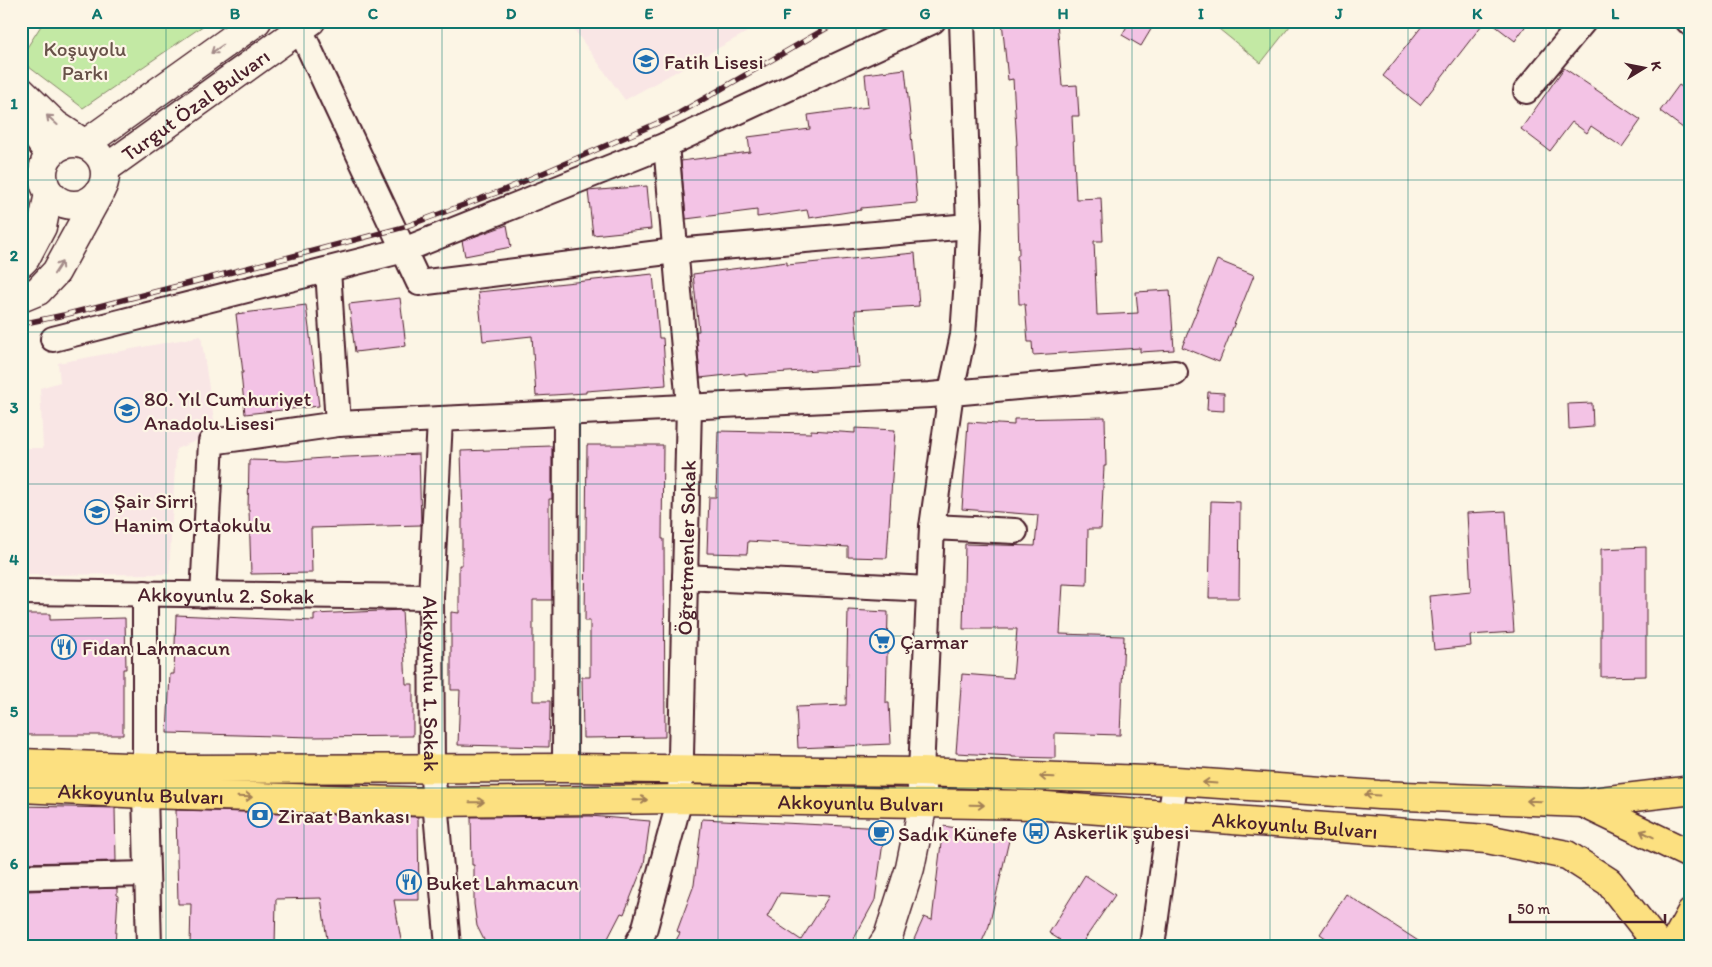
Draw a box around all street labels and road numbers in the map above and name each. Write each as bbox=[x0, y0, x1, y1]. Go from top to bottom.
street label: Turgut Özal Bulvarı bbox=[116, 43, 274, 166]
street label: Öğretmenler Sokak bbox=[671, 460, 700, 636]
street label: Akkoyunlu 2. Sokak bbox=[137, 581, 315, 608]
street label: Akkoyunlu 1. Sokak bbox=[418, 596, 445, 772]
street label: Akkoyunlu Bulvarı bbox=[57, 777, 224, 809]
street label: Akkoyunlu Bulvarı bbox=[777, 788, 944, 816]
street label: Akkoyunlu Bulvarı bbox=[1211, 806, 1379, 843]

